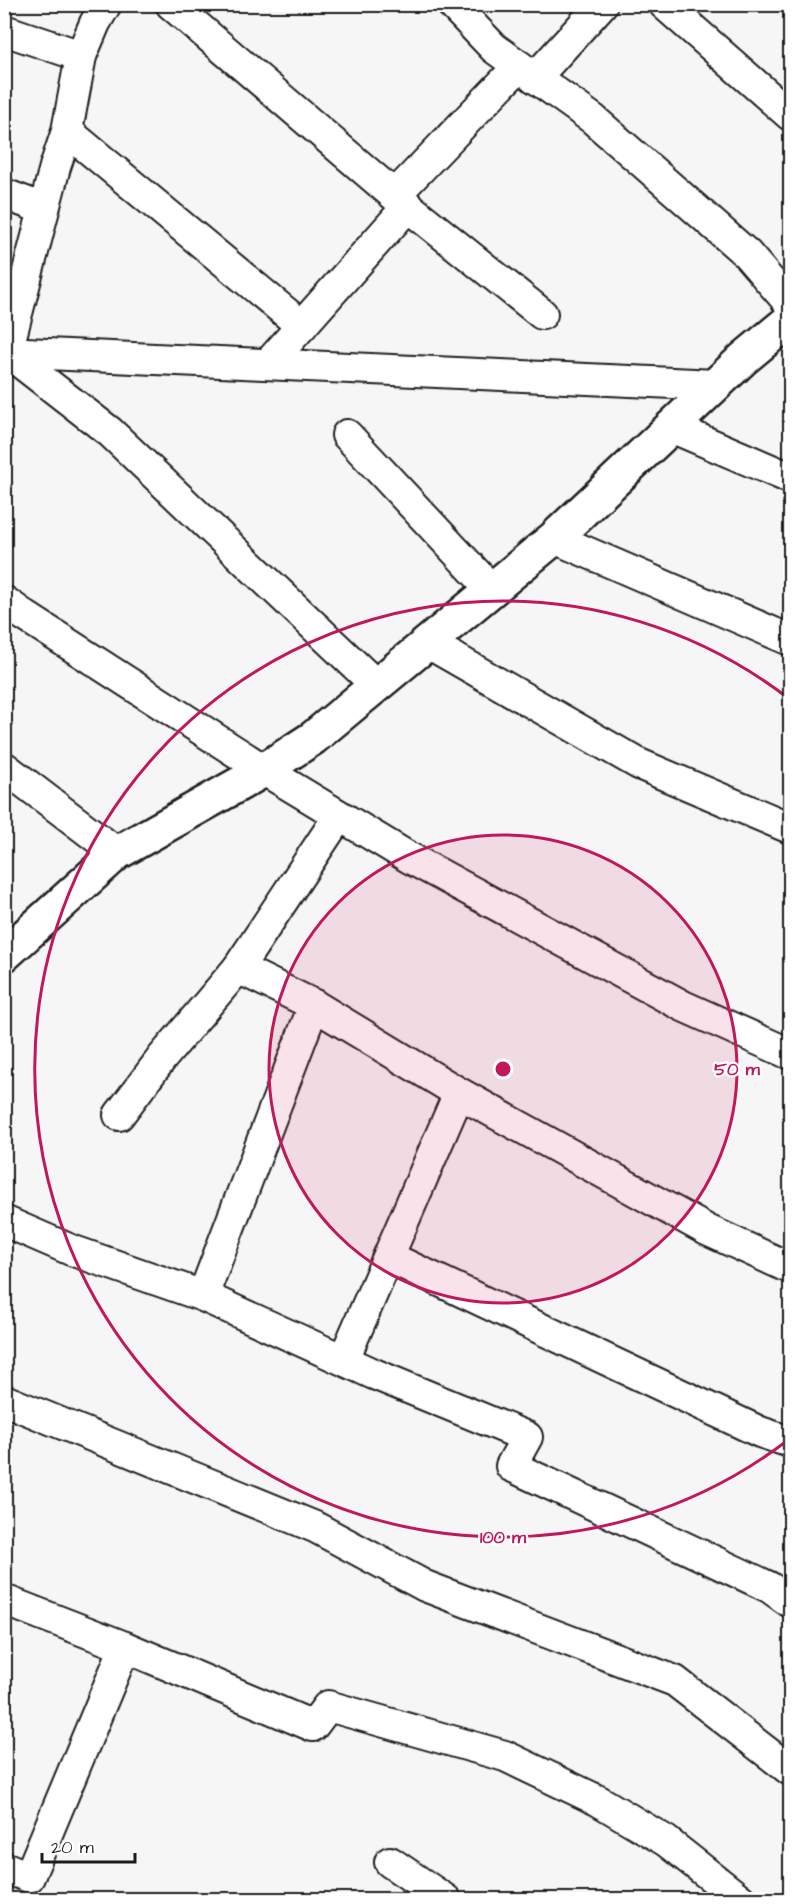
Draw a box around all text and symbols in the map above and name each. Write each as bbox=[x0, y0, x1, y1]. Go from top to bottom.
text: 50 m bbox=[714, 1057, 761, 1082]
centre of rings bbox=[493, 1059, 513, 1079]
text: 100 m bbox=[480, 1525, 527, 1550]
scale bar bbox=[42, 1826, 135, 1864]
text: 20 m bbox=[51, 1835, 94, 1860]

